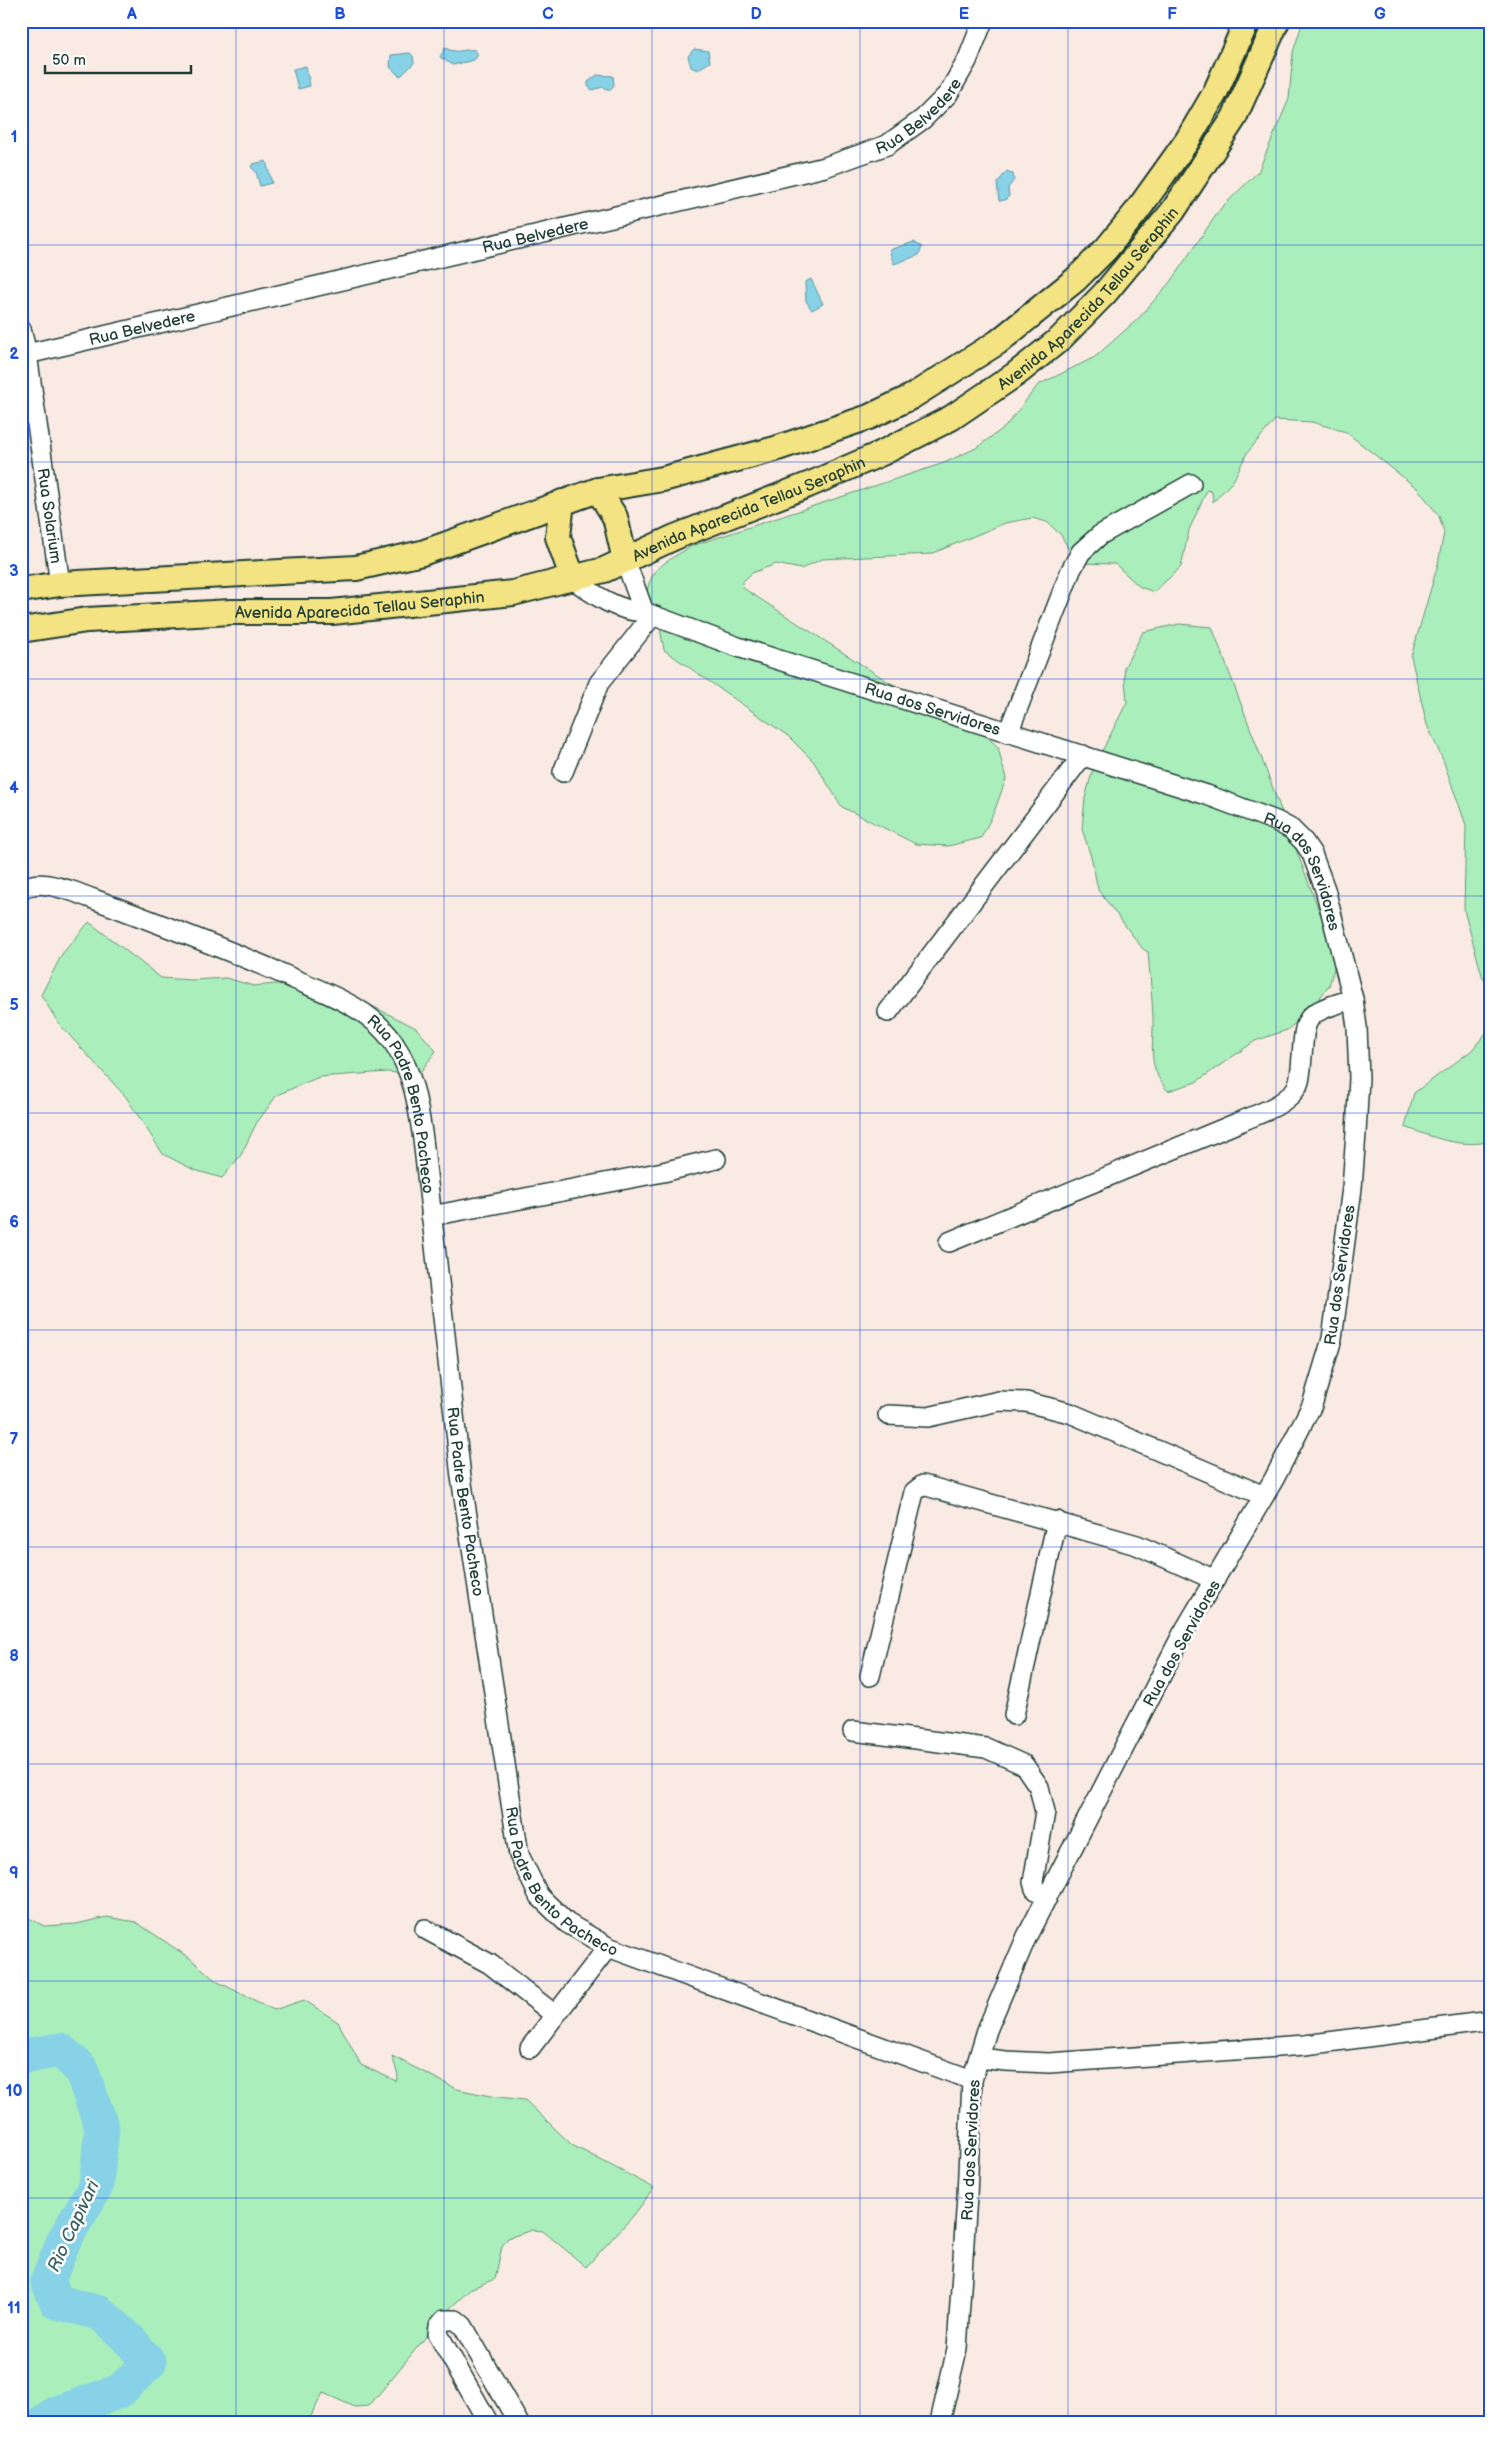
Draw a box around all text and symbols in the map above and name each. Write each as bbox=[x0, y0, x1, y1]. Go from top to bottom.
text: A bbox=[126, 5, 137, 24]
text: B bbox=[334, 5, 346, 24]
text: C bbox=[542, 5, 554, 24]
text: D bbox=[750, 5, 762, 24]
text: E bbox=[959, 5, 969, 24]
text: F bbox=[1167, 5, 1177, 24]
text: G bbox=[1374, 5, 1386, 24]
scale bar bbox=[45, 42, 191, 74]
text: 50 m bbox=[52, 51, 86, 70]
street label: Rua Belvedere bbox=[873, 75, 966, 159]
text: 1 bbox=[11, 128, 17, 147]
street label: Avenida Aparecida Tellau Seraphin bbox=[994, 204, 1183, 395]
street label: Rua Belvedere bbox=[481, 215, 591, 258]
street label: Rua Belvedere bbox=[87, 307, 198, 350]
text: 2 bbox=[9, 345, 19, 364]
street label: Avenida Aparecida Tellau Seraphin bbox=[630, 453, 869, 566]
street label: Rua Solarium bbox=[32, 467, 65, 565]
text: 3 bbox=[9, 562, 19, 581]
street label: Avenida Aparecida Tellau Seraphin bbox=[235, 588, 485, 623]
street label: Rua dos Servidores bbox=[862, 680, 1003, 740]
text: 4 bbox=[9, 779, 19, 798]
street label: Rua dos Servidores bbox=[1261, 809, 1343, 933]
text: 5 bbox=[9, 996, 19, 1015]
street label: Rua Padre Bento Pacheco bbox=[363, 1011, 437, 1195]
street label: Rua dos Servidores bbox=[1321, 1204, 1360, 1347]
text: 6 bbox=[9, 1213, 19, 1232]
street label: Rua Padre Bento Pacheco bbox=[442, 1406, 487, 1598]
text: 7 bbox=[10, 1430, 19, 1449]
street label: Rua dos Servidores bbox=[1140, 1577, 1225, 1710]
text: 8 bbox=[9, 1647, 19, 1666]
street label: Rua Padre Bento Pacheco bbox=[501, 1805, 620, 1961]
text: 9 bbox=[9, 1864, 19, 1883]
street label: Rua dos Servidores bbox=[958, 2079, 985, 2221]
text: 10 bbox=[6, 2082, 22, 2101]
water label: Rio Capivari bbox=[43, 2176, 104, 2275]
text: 11 bbox=[7, 2299, 21, 2318]

